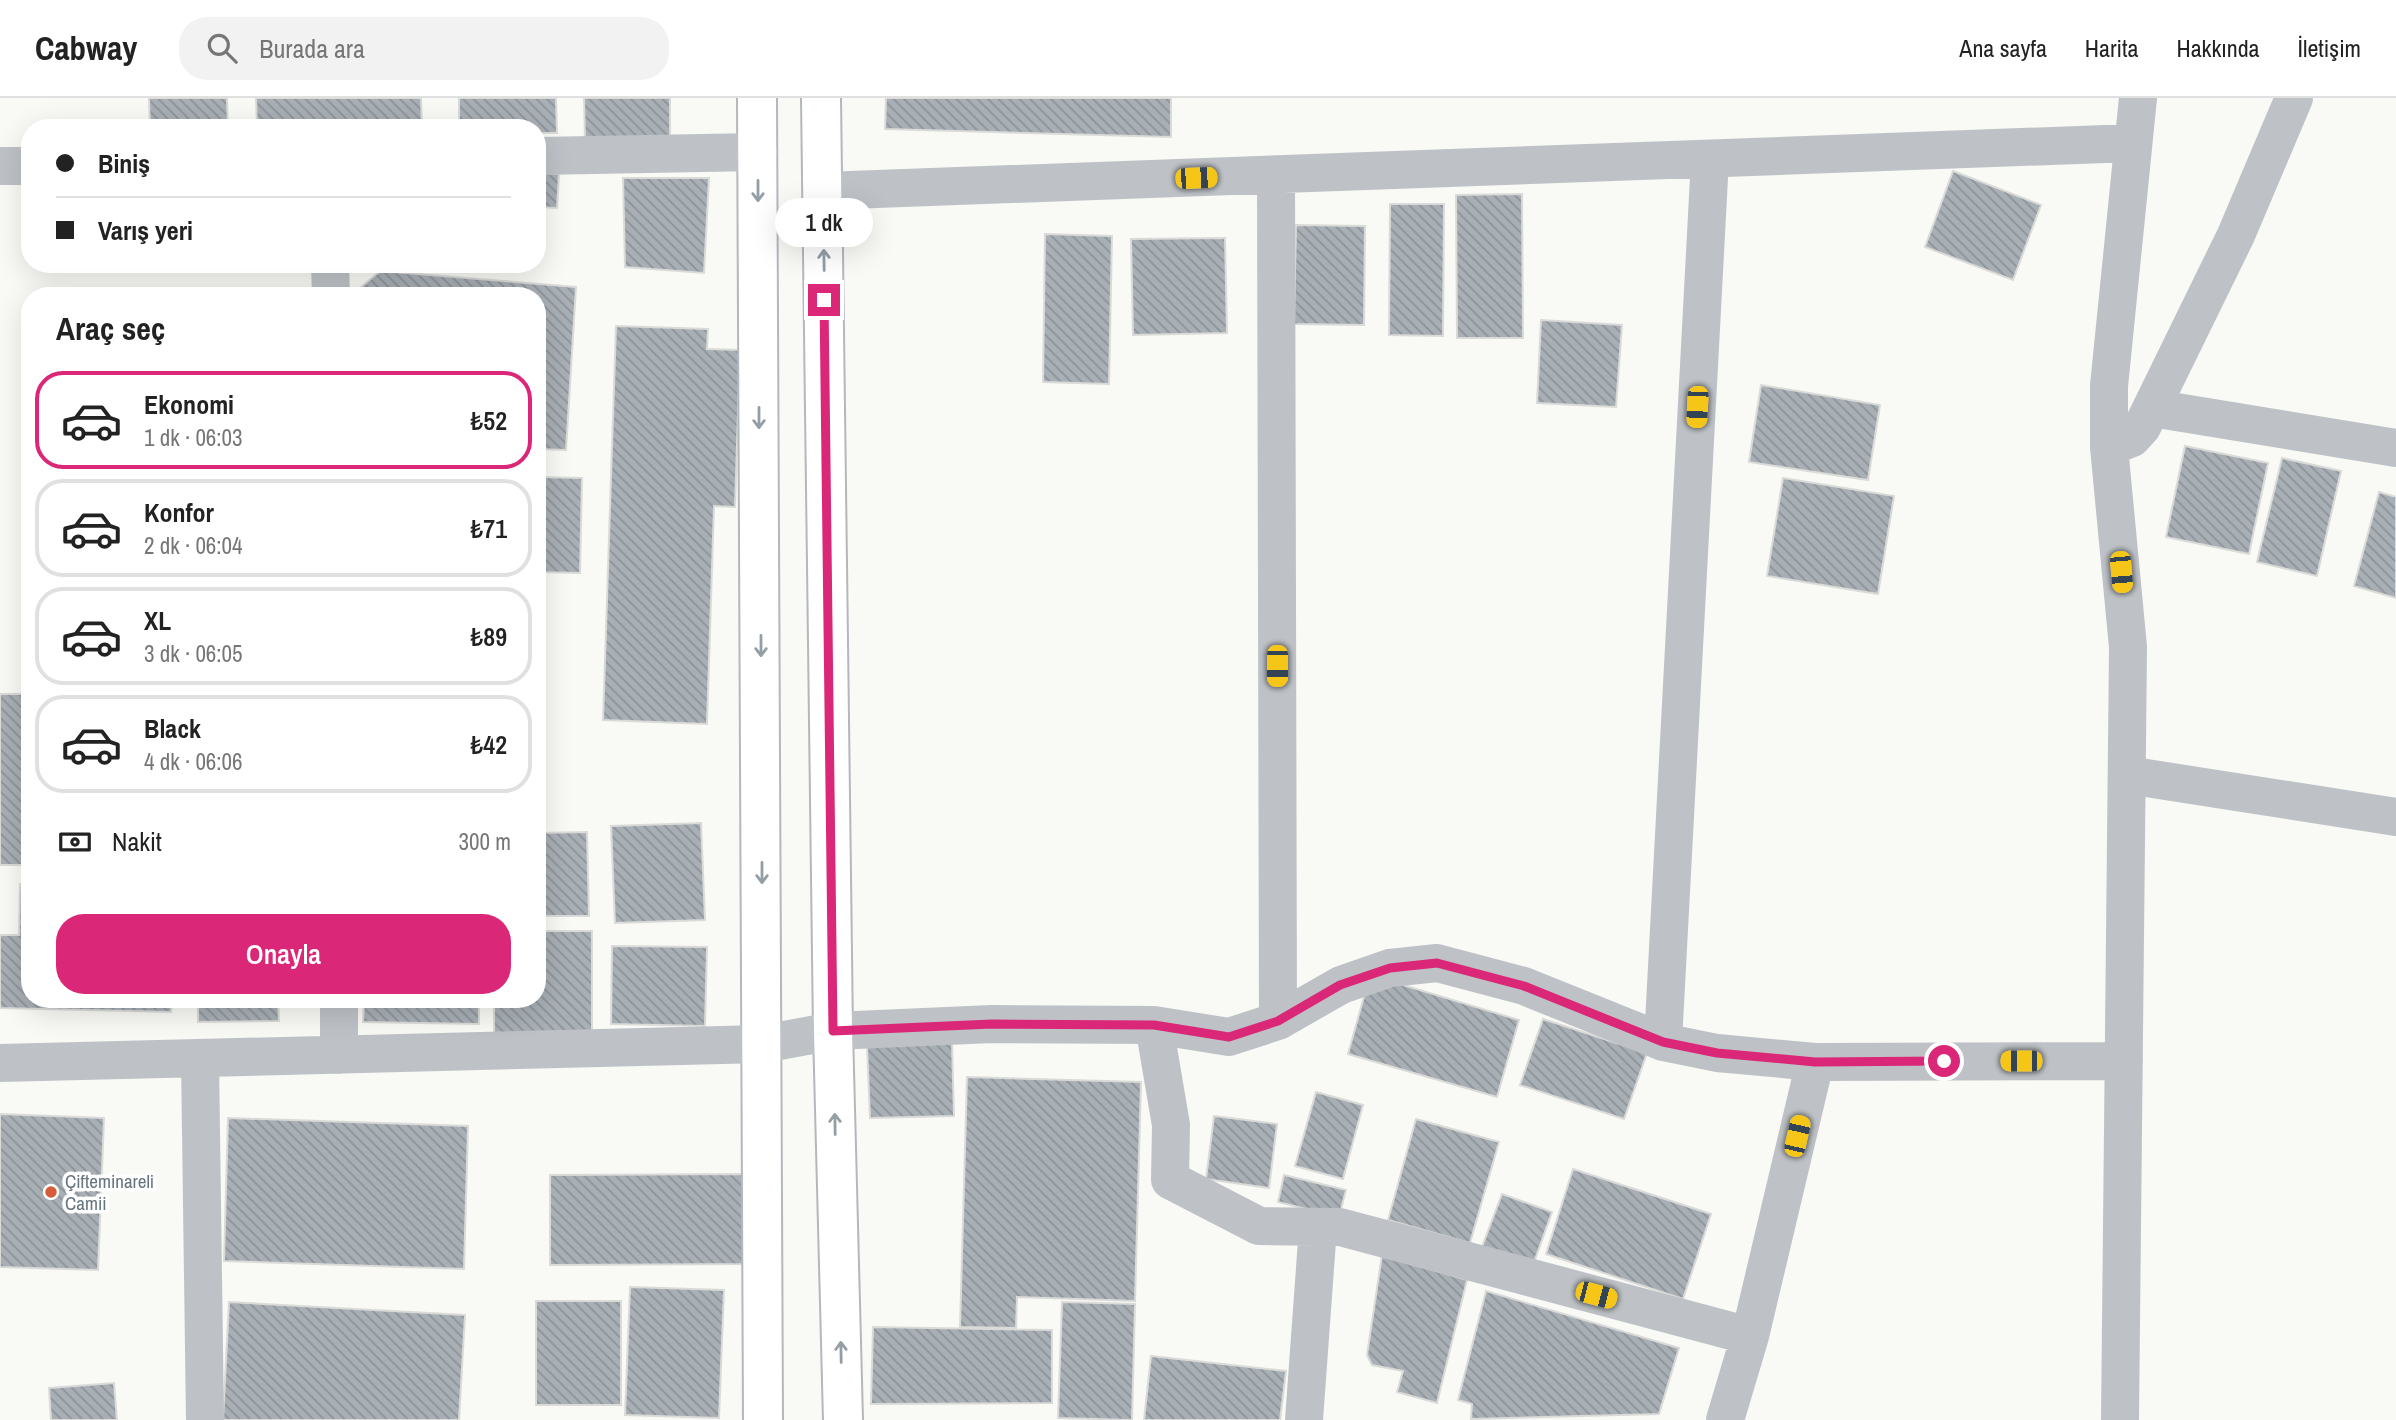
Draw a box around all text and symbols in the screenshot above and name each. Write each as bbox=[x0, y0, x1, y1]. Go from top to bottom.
search box bbox=[179, 17, 669, 80]
text: Cabway bbox=[35, 26, 137, 70]
icon: search bbox=[203, 29, 241, 67]
text: Burada ara bbox=[259, 31, 365, 66]
text: Ana sayfa bbox=[1959, 32, 2047, 64]
text: Harita bbox=[2085, 32, 2138, 64]
text: Hakkında bbox=[2176, 32, 2260, 64]
text: İletişim bbox=[2298, 32, 2361, 64]
text: Biniş bbox=[98, 146, 150, 181]
car bbox=[1175, 167, 1218, 189]
one-way arrow bbox=[751, 179, 765, 202]
callout: 1 dk bbox=[775, 198, 873, 248]
text: 1 dk bbox=[805, 207, 843, 238]
text: Varış yeri bbox=[98, 213, 193, 248]
one-way arrow bbox=[817, 249, 831, 272]
route end bbox=[808, 284, 840, 316]
text: Araç seç bbox=[56, 307, 165, 350]
car bbox=[1686, 385, 1709, 429]
text: Ekonomi bbox=[144, 387, 234, 422]
icon: car bbox=[60, 389, 123, 452]
text: ₺52 bbox=[471, 403, 507, 438]
one-way arrow bbox=[752, 406, 766, 429]
text: 1 dk · 06:03 bbox=[144, 422, 243, 453]
text: Konfor bbox=[144, 495, 214, 530]
icon: car bbox=[60, 497, 123, 560]
text: ₺71 bbox=[471, 511, 507, 546]
text: 2 dk · 06:04 bbox=[144, 530, 243, 561]
car bbox=[2109, 550, 2134, 594]
text: XL bbox=[144, 603, 171, 638]
icon: car bbox=[60, 605, 123, 668]
text: ₺89 bbox=[471, 619, 507, 654]
one-way arrow bbox=[754, 634, 768, 657]
text: 3 dk · 06:05 bbox=[144, 638, 243, 669]
car bbox=[1267, 645, 1288, 687]
text: Black bbox=[144, 711, 201, 746]
icon: car bbox=[60, 713, 123, 776]
text: ₺42 bbox=[471, 727, 507, 762]
text: 4 dk · 06:06 bbox=[144, 746, 243, 777]
icon: cash bbox=[56, 823, 94, 861]
text: Nakit bbox=[112, 824, 162, 859]
text: 300 m bbox=[459, 826, 511, 857]
one-way arrow bbox=[755, 861, 769, 884]
button: Onayla bbox=[56, 914, 511, 994]
route start bbox=[1928, 1045, 1960, 1077]
car bbox=[2001, 1051, 2043, 1072]
one-way arrow bbox=[829, 1113, 842, 1136]
car bbox=[1783, 1113, 1812, 1159]
place label: Çifteminareli Camii bbox=[65, 1168, 154, 1216]
marker: Çifteminareli Camii bbox=[43, 1184, 59, 1200]
car bbox=[1573, 1279, 1620, 1311]
one-way arrow bbox=[835, 1341, 848, 1364]

